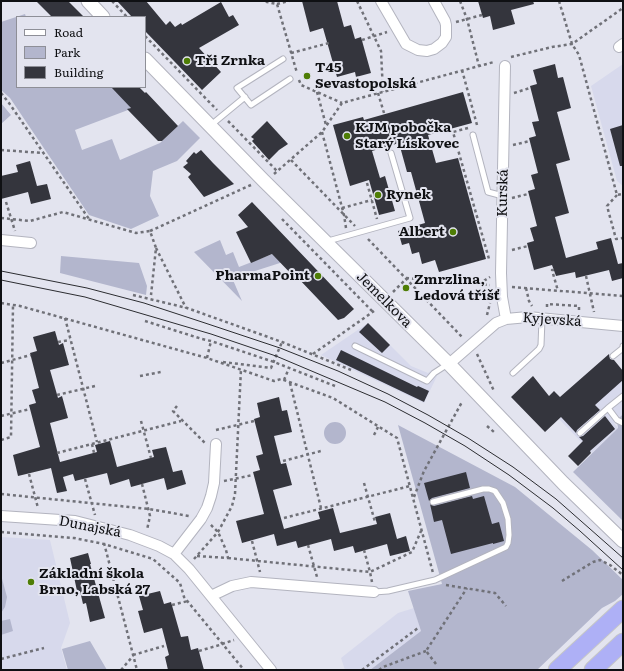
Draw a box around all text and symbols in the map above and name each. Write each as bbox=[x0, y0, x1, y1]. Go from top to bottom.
legend bbox=[16, 16, 146, 88]
text: Road bbox=[54, 23, 83, 41]
text: Park bbox=[54, 43, 80, 61]
place label: Tři Zrnka bbox=[195, 53, 265, 69]
marker: Tři Zrnka bbox=[182, 56, 192, 66]
place label: T45 Sevastopolská bbox=[315, 60, 417, 92]
text: Building bbox=[54, 63, 103, 81]
marker: T45 Sevastopolská bbox=[302, 71, 312, 81]
place label: KJM pobočka Starý Lískovec bbox=[355, 120, 459, 152]
marker: KJM pobočka Starý Lískovec bbox=[342, 131, 352, 141]
street label: Kurská bbox=[494, 169, 512, 217]
place label: Rynek bbox=[386, 187, 431, 203]
marker: Rynek bbox=[373, 190, 383, 200]
place label: Albert bbox=[399, 224, 445, 240]
marker: Albert bbox=[448, 227, 458, 237]
place label: PharmaPoint bbox=[215, 268, 310, 284]
street label: Jemelkova bbox=[353, 269, 415, 331]
marker: PharmaPoint bbox=[313, 271, 323, 281]
place label: Zmrzlina, Ledová tříšť bbox=[414, 272, 500, 304]
marker: Zmrzlina, Ledová tříšť bbox=[401, 283, 411, 293]
street label: Kyjevská bbox=[522, 310, 582, 330]
street label: Dunajská bbox=[58, 513, 122, 541]
place label: Základní škola Brno, Labská 27 bbox=[39, 566, 150, 598]
marker: Základní škola Brno, Labská 27 bbox=[26, 577, 36, 587]

